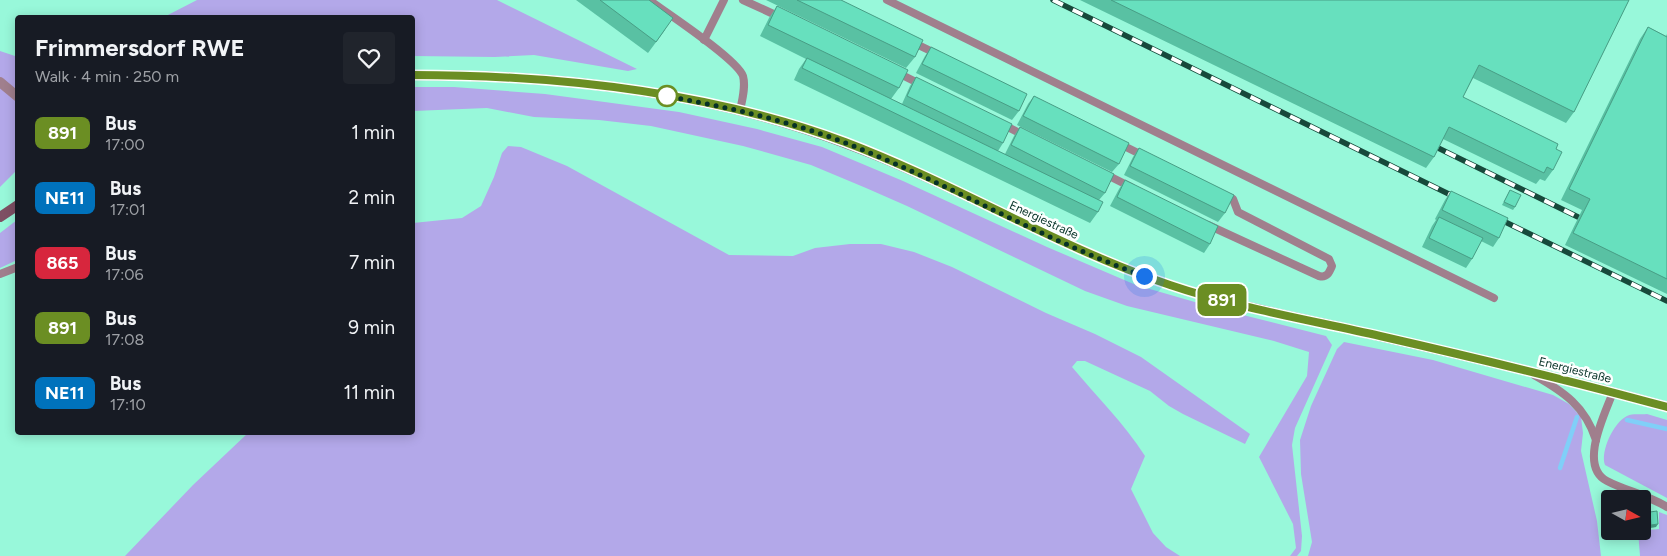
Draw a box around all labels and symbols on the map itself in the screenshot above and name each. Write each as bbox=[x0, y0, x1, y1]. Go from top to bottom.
unlabelled marker bbox=[656, 85, 678, 107]
street label: Energiestraße bbox=[1007, 198, 1081, 242]
your location bbox=[1132, 264, 1157, 289]
line badge: 891 bbox=[1193, 284, 1251, 316]
street label: Energiestraße bbox=[1537, 354, 1613, 386]
north arrow bbox=[1601, 490, 1651, 540]

